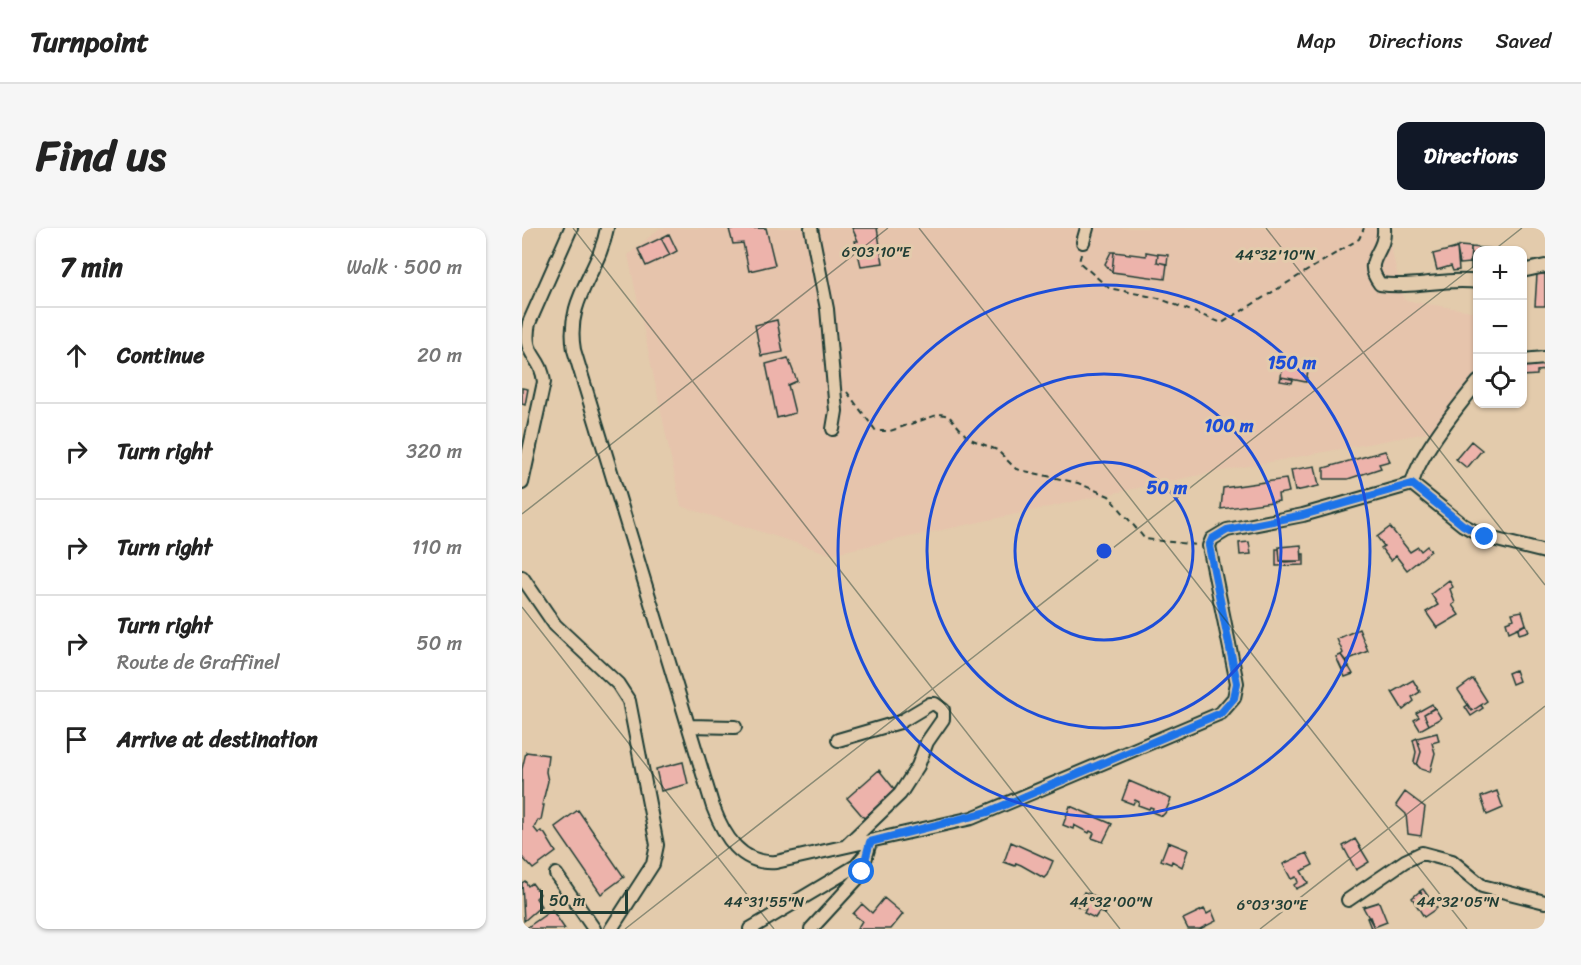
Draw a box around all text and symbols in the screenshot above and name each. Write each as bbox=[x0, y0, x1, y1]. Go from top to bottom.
text: Turnpoint bbox=[30, 17, 149, 66]
text: Map bbox=[1297, 22, 1335, 60]
text: Directions bbox=[1368, 22, 1463, 60]
text: Saved bbox=[1496, 22, 1551, 60]
text: Find us bbox=[36, 119, 166, 193]
button: Directions bbox=[1397, 122, 1545, 190]
text: 6°03'10"E bbox=[842, 239, 912, 265]
text: 44°32'10"N bbox=[1235, 242, 1316, 268]
text: 7 min bbox=[60, 244, 123, 290]
map controls bbox=[1473, 246, 1527, 408]
button: + bbox=[1473, 246, 1527, 300]
text: Walk · 500 m bbox=[346, 250, 462, 285]
button: − bbox=[1473, 300, 1527, 354]
text: Continue bbox=[117, 336, 205, 375]
text: 20 m bbox=[417, 338, 462, 373]
icon: ahead bbox=[60, 339, 93, 372]
text: 150 m bbox=[1268, 347, 1316, 379]
button: locate bbox=[1473, 354, 1527, 408]
text: 100 m bbox=[1205, 410, 1254, 442]
text: Turn right bbox=[117, 432, 212, 471]
text: 320 m bbox=[406, 434, 462, 469]
icon: right bbox=[60, 435, 93, 468]
text: 50 m bbox=[1147, 472, 1188, 504]
route end bbox=[1471, 523, 1497, 549]
text: Turn right bbox=[117, 528, 212, 567]
text: 110 m bbox=[412, 530, 462, 565]
icon: right bbox=[60, 531, 93, 564]
centre of rings bbox=[1094, 541, 1114, 561]
text: Turn right bbox=[117, 606, 212, 645]
text: 50 m bbox=[417, 626, 462, 661]
icon: right bbox=[60, 627, 93, 660]
text: Route de Graffinel bbox=[117, 645, 280, 680]
text: Arrive at destination bbox=[117, 720, 318, 759]
icon: arrive bbox=[60, 723, 93, 756]
route start bbox=[848, 858, 874, 884]
text: 50 m bbox=[549, 886, 585, 915]
scale bar bbox=[540, 887, 628, 914]
text: 44°31'55"N bbox=[724, 889, 805, 915]
text: 44°32'00"N bbox=[1069, 889, 1153, 915]
text: 44°32'05"N bbox=[1417, 889, 1500, 915]
text: 6°03'30"E bbox=[1237, 892, 1309, 918]

